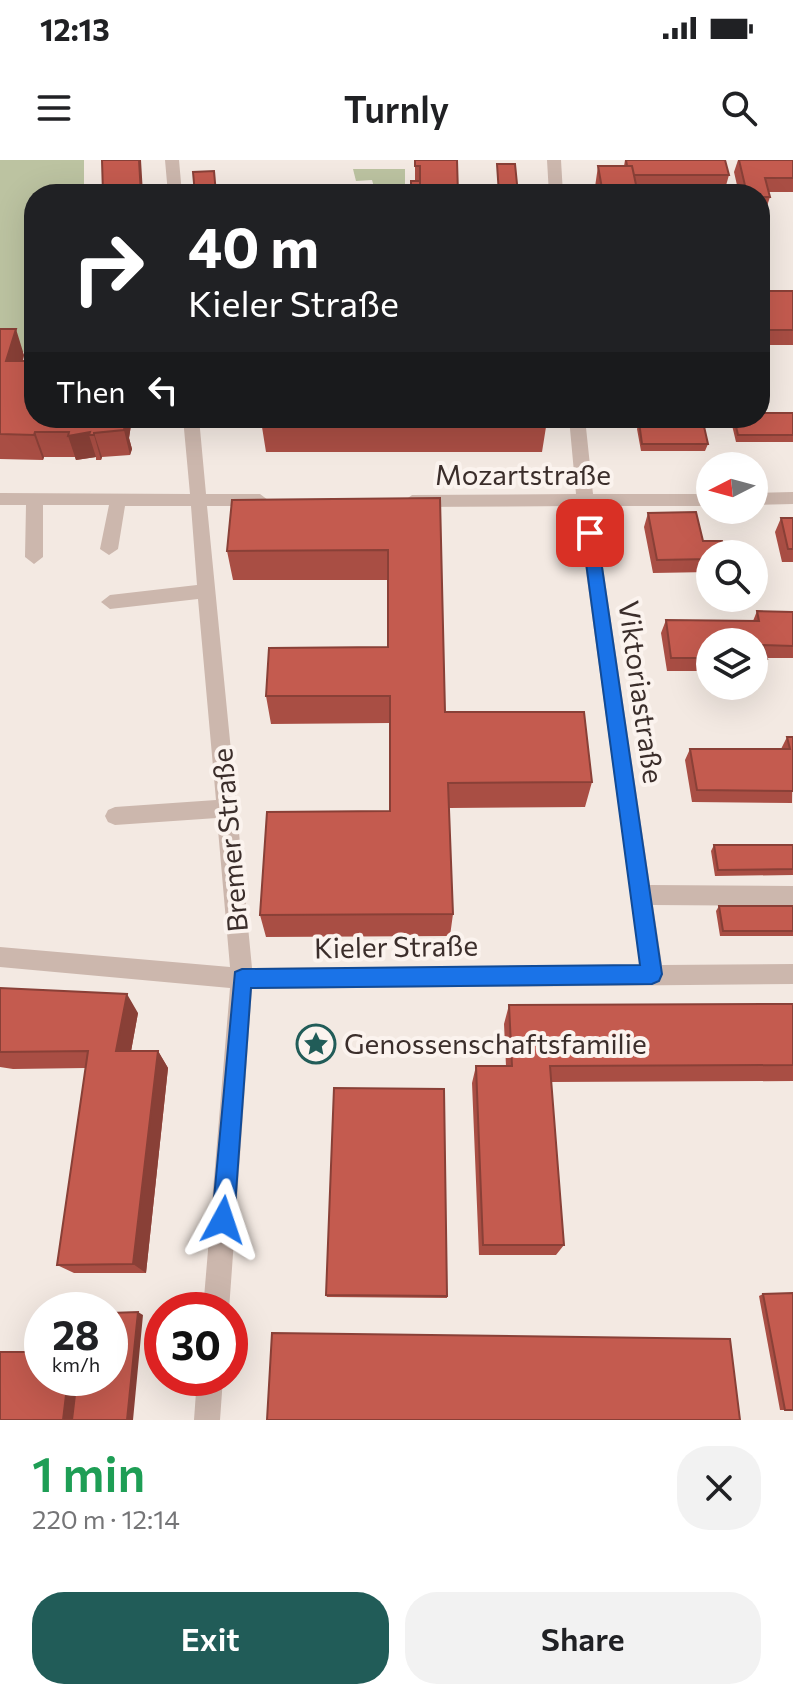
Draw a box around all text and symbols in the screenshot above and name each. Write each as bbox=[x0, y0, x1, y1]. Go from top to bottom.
text: 12:13 bbox=[40, 10, 110, 47]
icon: menu bbox=[32, 86, 76, 130]
text: Turnly bbox=[344, 86, 449, 130]
icon: search bbox=[717, 86, 761, 130]
text: 40 m bbox=[188, 211, 319, 280]
icon: right bbox=[56, 216, 160, 320]
text: Kieler Straße bbox=[188, 280, 399, 324]
icon: left bbox=[141, 368, 185, 412]
text: Then bbox=[56, 372, 125, 409]
north arrow bbox=[696, 452, 768, 524]
map controls bbox=[696, 452, 768, 700]
street label: Mozartstraße bbox=[435, 457, 611, 491]
pin bbox=[556, 499, 624, 567]
icon: arrive bbox=[568, 511, 612, 555]
button: search bbox=[696, 540, 768, 612]
street label: Viktoriastraße bbox=[612, 598, 672, 785]
button: layers bbox=[696, 628, 768, 700]
street label: Bremer Straße bbox=[204, 747, 254, 933]
street label: Kieler Straße bbox=[314, 928, 478, 964]
place icon: Genossenschaftsfamilie bbox=[295, 1023, 337, 1065]
place label: Genossenschaftsfamilie bbox=[344, 1026, 647, 1060]
position arrow bbox=[181, 1178, 265, 1262]
speed limit sign: 30 bbox=[144, 1292, 248, 1396]
text: 28 bbox=[52, 1309, 100, 1358]
text: km/h bbox=[52, 1352, 100, 1376]
text: 1 min bbox=[32, 1443, 145, 1502]
button: close bbox=[677, 1446, 761, 1530]
text: 220 m · 12:14 bbox=[32, 1503, 180, 1534]
button: Exit bbox=[32, 1592, 389, 1684]
button: Share bbox=[405, 1592, 761, 1684]

